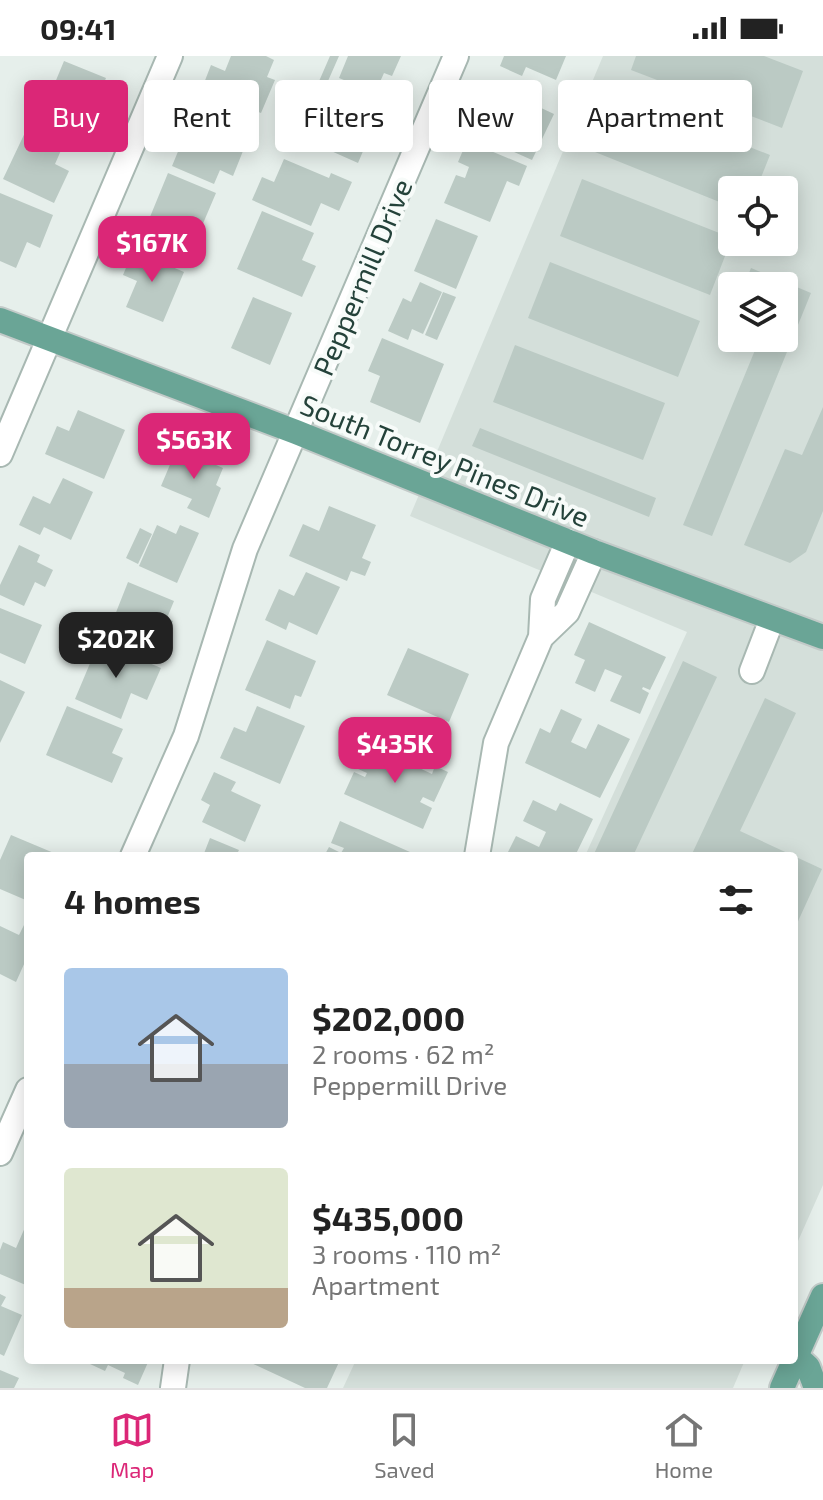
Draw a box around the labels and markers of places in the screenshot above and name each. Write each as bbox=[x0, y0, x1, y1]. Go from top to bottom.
pin: $167K bbox=[96, 216, 208, 284]
pin: $563K bbox=[138, 413, 250, 481]
pin: $202K bbox=[60, 612, 172, 680]
pin: $435K bbox=[339, 717, 451, 785]

